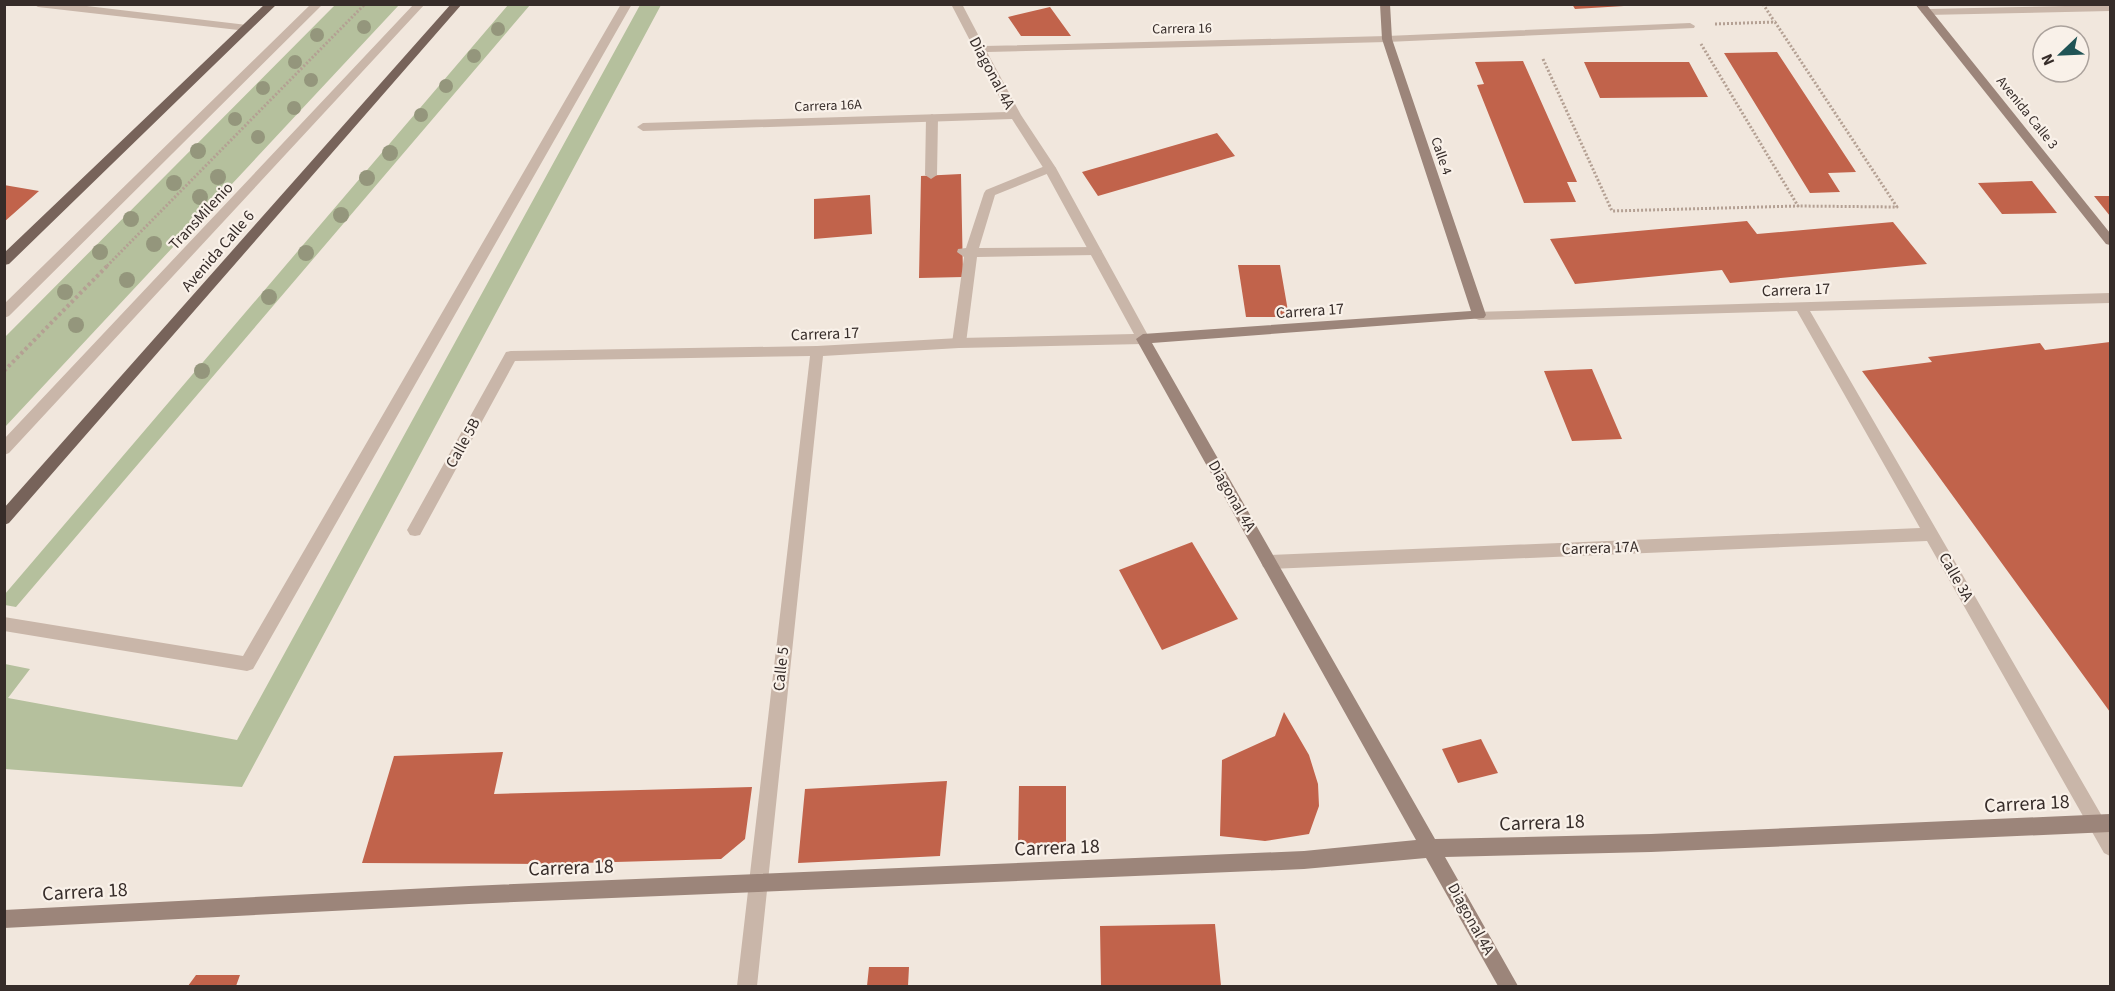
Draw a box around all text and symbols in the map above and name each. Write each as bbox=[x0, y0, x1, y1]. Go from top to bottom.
street label: Carrera 16 bbox=[1152, 18, 1212, 40]
north arrow bbox=[2031, 24, 2091, 84]
street label: Diagonal 4A bbox=[964, 33, 1020, 113]
text: N bbox=[2036, 50, 2060, 69]
street label: Avenida Calle 3 bbox=[1991, 72, 2063, 154]
street label: Carrera 16A bbox=[794, 95, 862, 117]
street label: Calle 4 bbox=[1425, 134, 1457, 178]
street label: TransMilenio bbox=[164, 177, 238, 255]
street label: Avenida Calle 6 bbox=[177, 206, 260, 296]
street label: Carrera 17 bbox=[1761, 278, 1831, 302]
street label: Carrera 17 bbox=[1275, 298, 1345, 324]
street label: Carrera 17 bbox=[790, 322, 860, 346]
street label: Calle 5B bbox=[440, 414, 486, 472]
street label: Diagonal 4A bbox=[1203, 456, 1261, 536]
street label: Carrera 17A bbox=[1561, 536, 1639, 560]
street label: Calle 3A bbox=[1933, 548, 1979, 606]
street label: Calle 5 bbox=[768, 646, 794, 692]
street label: Carrera 18 bbox=[1984, 788, 2070, 820]
street label: Carrera 18 bbox=[1499, 808, 1585, 838]
street label: Carrera 18 bbox=[1014, 833, 1100, 863]
street label: Carrera 18 bbox=[528, 853, 614, 883]
street label: Carrera 18 bbox=[42, 876, 128, 908]
street label: Diagonal 4A bbox=[1442, 879, 1500, 959]

